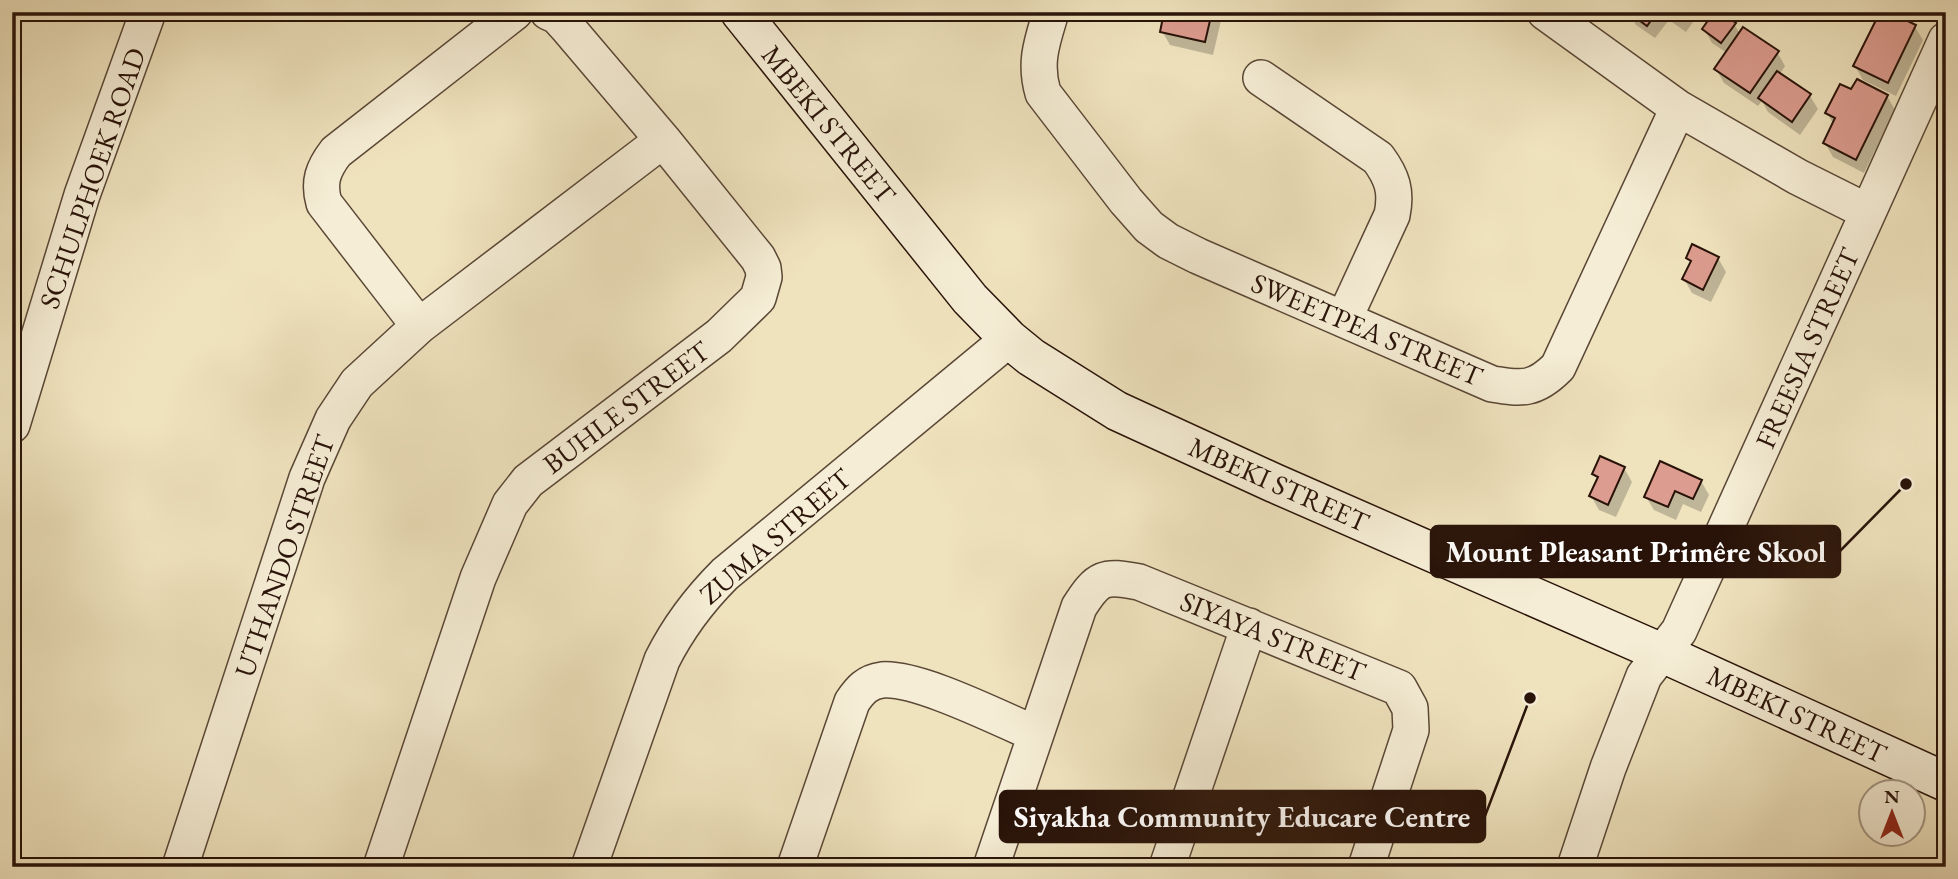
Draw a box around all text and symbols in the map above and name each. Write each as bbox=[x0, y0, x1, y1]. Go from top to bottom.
street label: MBEKI STREET bbox=[754, 37, 904, 211]
street label: SCHULPHOEK ROAD bbox=[30, 43, 154, 313]
street label: FREESIA STREET bbox=[1747, 242, 1867, 454]
street label: SWEETPEA STREET bbox=[1246, 264, 1488, 394]
street label: BUHLE STREET bbox=[535, 332, 717, 481]
street label: MBEKI STREET bbox=[1183, 428, 1375, 540]
street label: UTHANDO STREET bbox=[226, 430, 342, 682]
street label: ZUMA STREET bbox=[692, 460, 859, 612]
callout: Mount Pleasant Primêre Skool bbox=[1431, 526, 1840, 577]
text: Mount Pleasant Primêre Skool bbox=[1446, 532, 1827, 571]
street label: SIYAYA STREET bbox=[1175, 583, 1371, 690]
street label: MBEKI STREET bbox=[1702, 657, 1893, 771]
north arrow bbox=[1856, 778, 1926, 848]
text: N bbox=[1884, 784, 1900, 809]
callout: Siyakha Community Educare Centre bbox=[1000, 791, 1485, 842]
text: Siyakha Community Educare Centre bbox=[1014, 797, 1470, 836]

